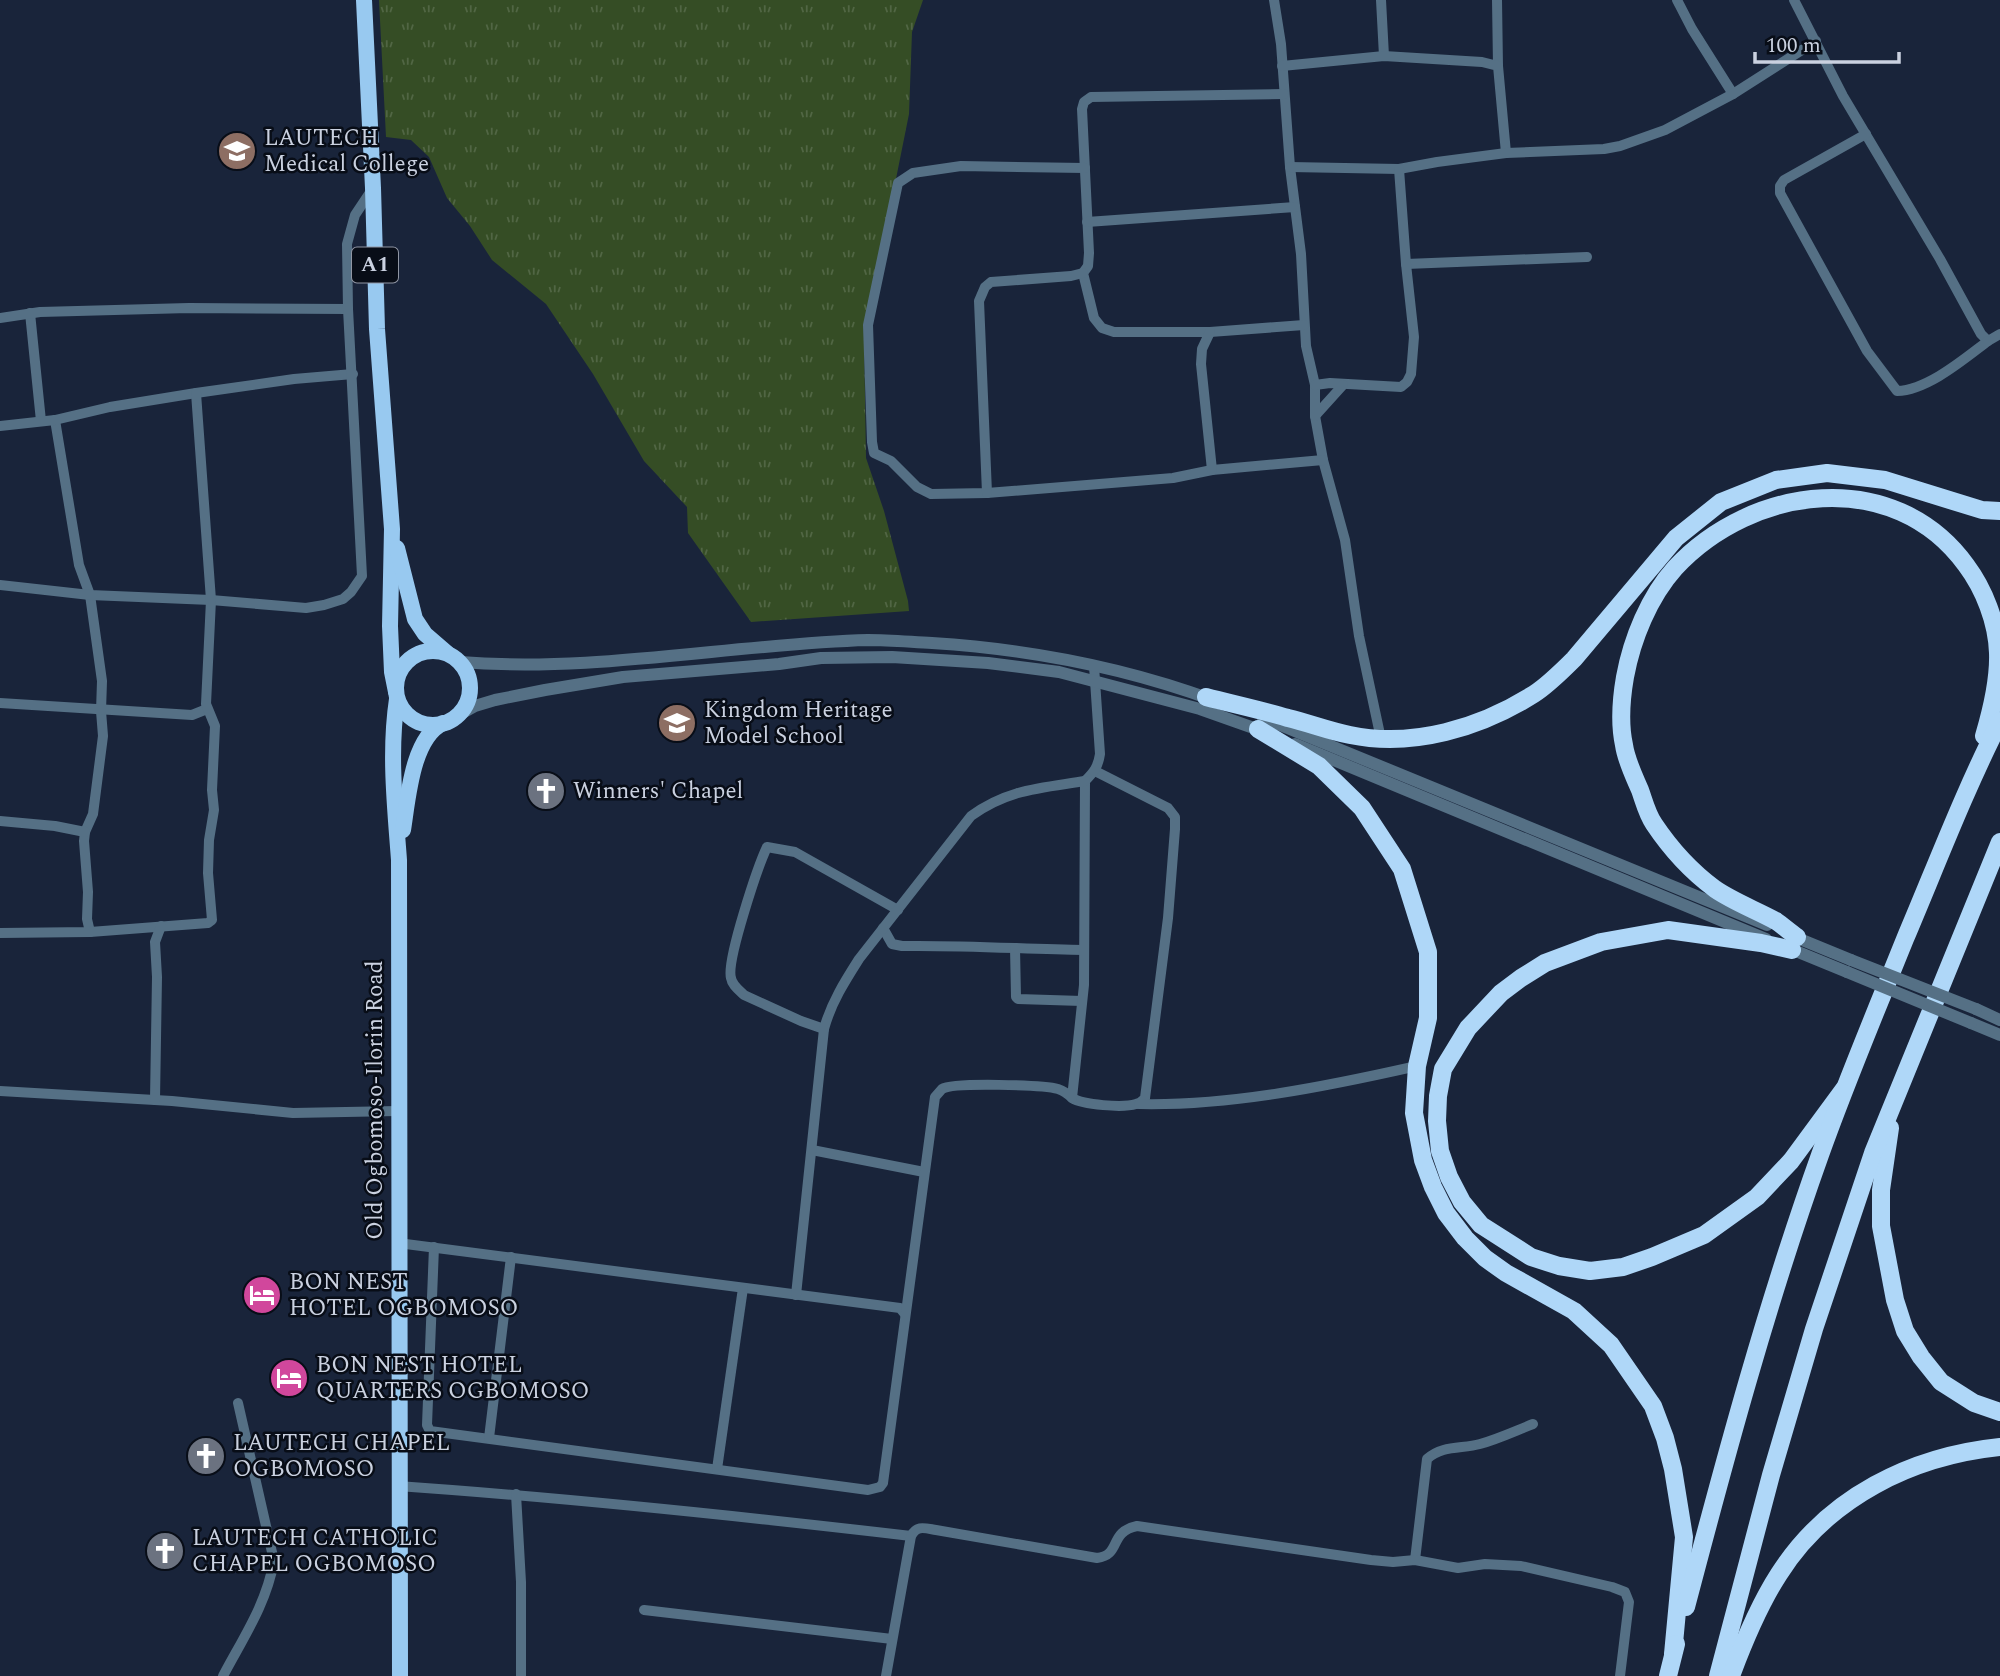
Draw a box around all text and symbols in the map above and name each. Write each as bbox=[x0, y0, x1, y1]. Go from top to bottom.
scale bar bbox=[1755, 21, 1898, 65]
text: 100 m bbox=[1766, 30, 1821, 62]
place label: LAUTECH Medical College bbox=[264, 121, 429, 182]
school or university icon: LAUTECH Medical College bbox=[216, 130, 258, 172]
road number: A1 bbox=[352, 247, 398, 282]
place label: Kingdom Heritage Model School bbox=[704, 693, 893, 754]
school or university icon: Kingdom Heritage Model School bbox=[656, 702, 698, 744]
church icon: Winners' Chapel bbox=[525, 770, 567, 812]
place label: Winners' Chapel bbox=[573, 774, 743, 809]
street label: Old Ogbomoso-Ilorin Road bbox=[358, 960, 393, 1240]
place label: BON NEST HOTEL OGBOMOSO bbox=[289, 1265, 518, 1326]
hotel icon: BON NEST HOTEL OGBOMOSO bbox=[241, 1274, 283, 1316]
place label: BON NEST HOTEL QUARTERS OGBOMOSO bbox=[316, 1348, 589, 1409]
hotel icon: BON NEST HOTEL QUARTERS OGBOMOSO bbox=[268, 1357, 310, 1399]
place label: LAUTECH CHAPEL OGBOMOSO bbox=[233, 1426, 450, 1487]
church icon: LAUTECH CHAPEL OGBOMOSO bbox=[185, 1435, 227, 1477]
place label: LAUTECH CATHOLIC CHAPEL OGBOMOSO bbox=[192, 1521, 438, 1582]
church icon: LAUTECH CATHOLIC CHAPEL OGBOMOSO bbox=[144, 1530, 186, 1572]

